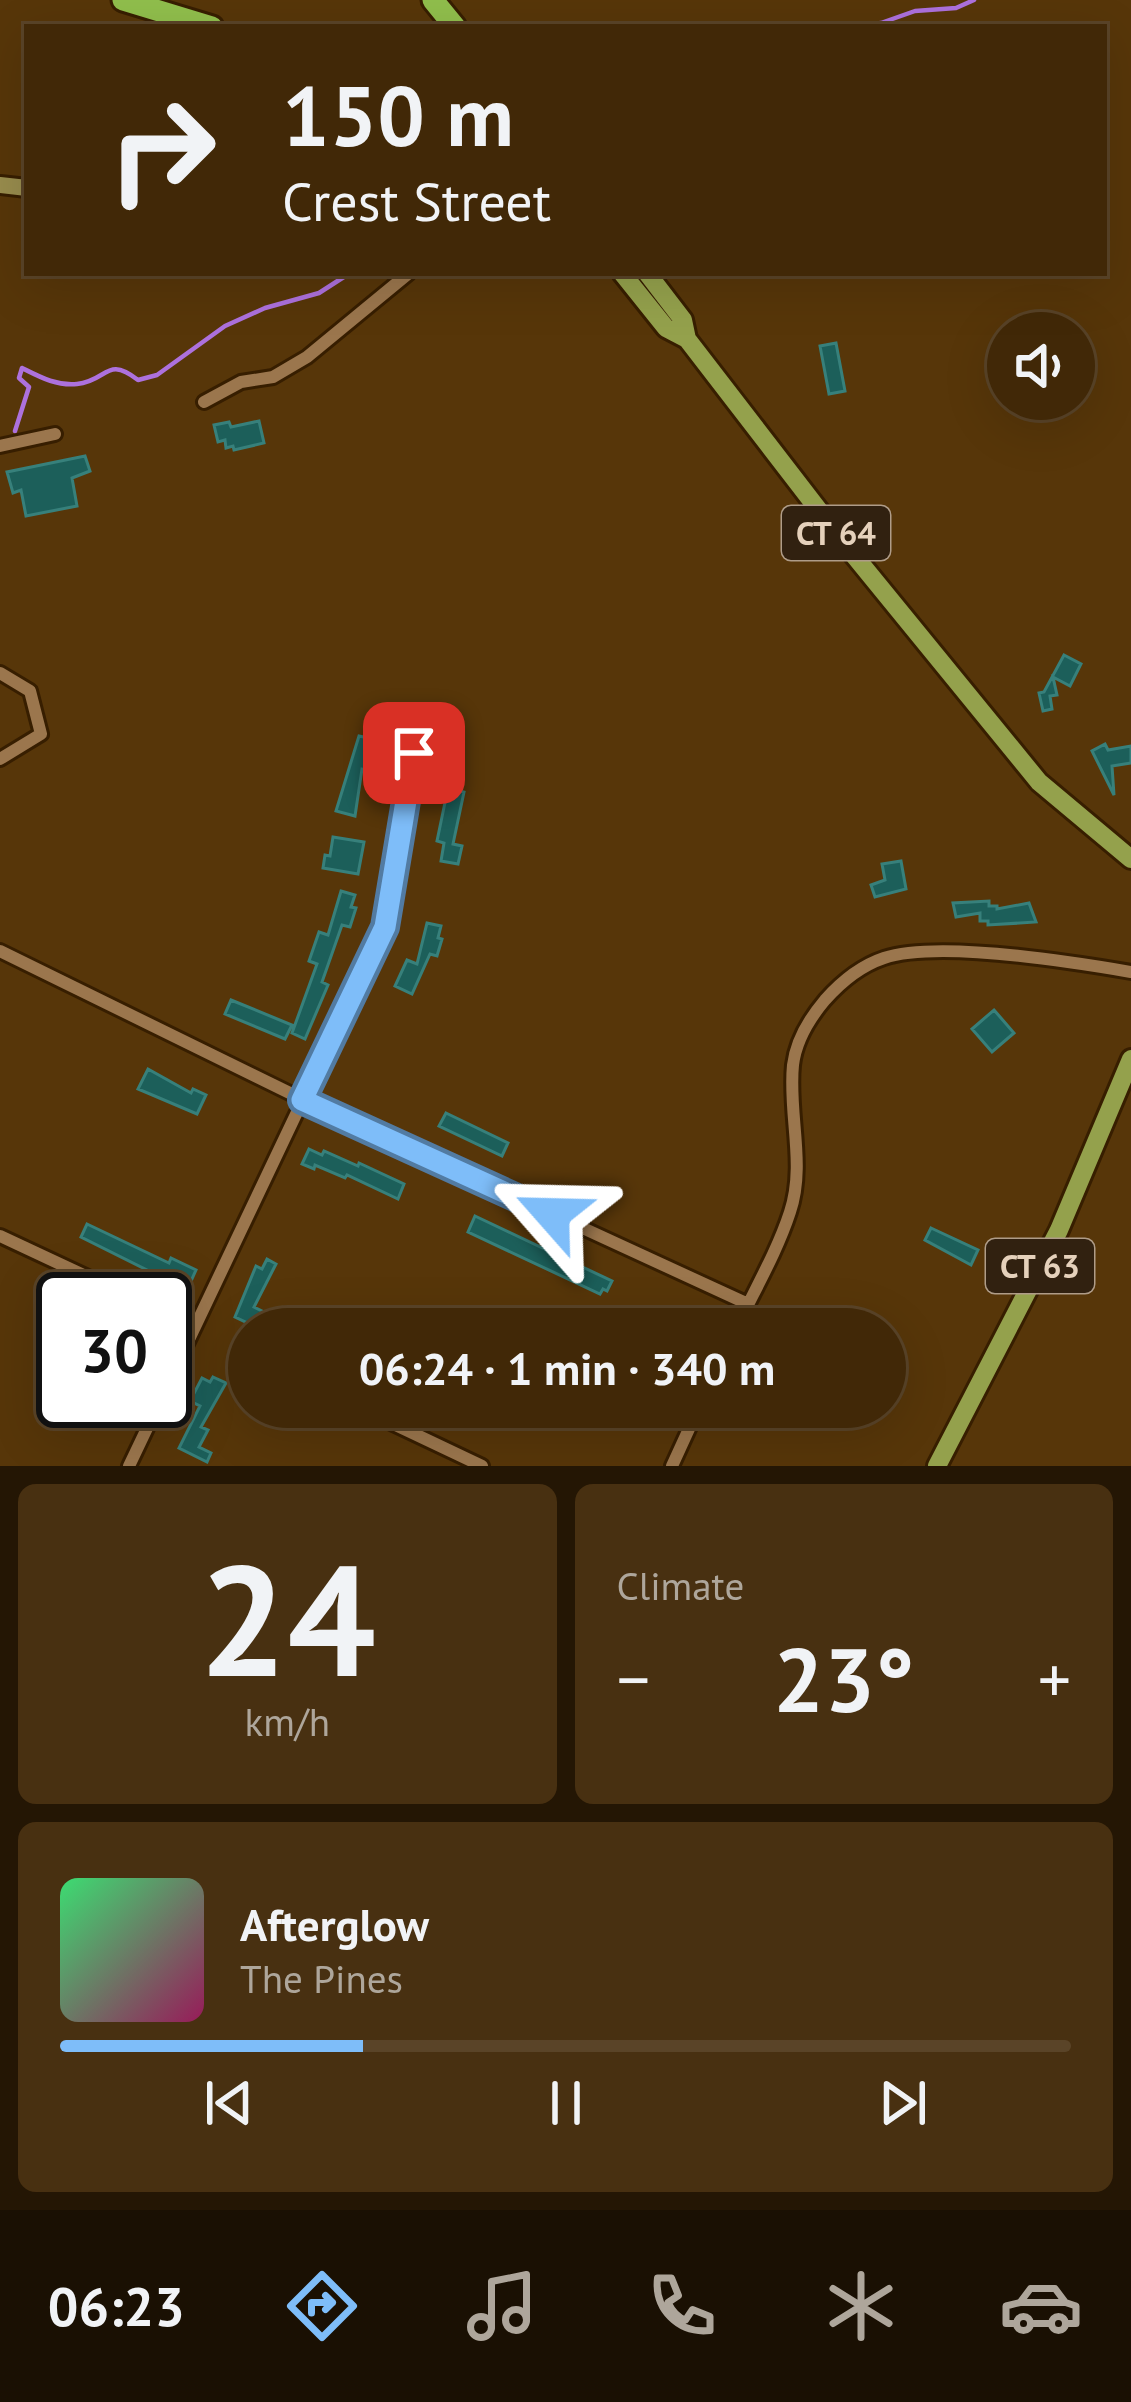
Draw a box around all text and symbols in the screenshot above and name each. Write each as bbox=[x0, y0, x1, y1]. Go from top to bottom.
text: 150 m bbox=[282, 60, 514, 169]
icon: right bbox=[84, 72, 240, 228]
text: Crest Street bbox=[282, 166, 551, 236]
map controls bbox=[987, 312, 1095, 420]
button: sound bbox=[987, 312, 1095, 420]
road number: CT 64 bbox=[782, 506, 890, 560]
pin bbox=[363, 702, 465, 804]
icon: arrive bbox=[381, 720, 447, 786]
position arrow bbox=[489, 1151, 615, 1277]
road number: CT 63 bbox=[986, 1239, 1094, 1293]
speed limit sign: 30 bbox=[36, 1272, 192, 1428]
text: 06:24 · 1 min · 340 m bbox=[359, 1339, 775, 1397]
text: 24 bbox=[199, 1517, 376, 1719]
text: Climate bbox=[617, 1560, 744, 1611]
text: 23° bbox=[773, 1620, 914, 1737]
text: − bbox=[617, 1636, 650, 1721]
text: + bbox=[1038, 1636, 1071, 1721]
text: km/h bbox=[245, 1696, 330, 1747]
text: Afterglow bbox=[240, 1895, 429, 1953]
text: The Pines bbox=[240, 1953, 403, 2004]
icon: previous bbox=[196, 2070, 262, 2136]
icon: pause bbox=[533, 2070, 599, 2136]
icon: next bbox=[870, 2070, 936, 2136]
icon: directions bbox=[280, 2264, 364, 2348]
icon: music bbox=[460, 2264, 544, 2348]
icon: phone bbox=[640, 2264, 724, 2348]
icon: climate bbox=[819, 2264, 903, 2348]
icon: car bbox=[999, 2264, 1083, 2348]
text: 06:23 bbox=[48, 2271, 185, 2341]

